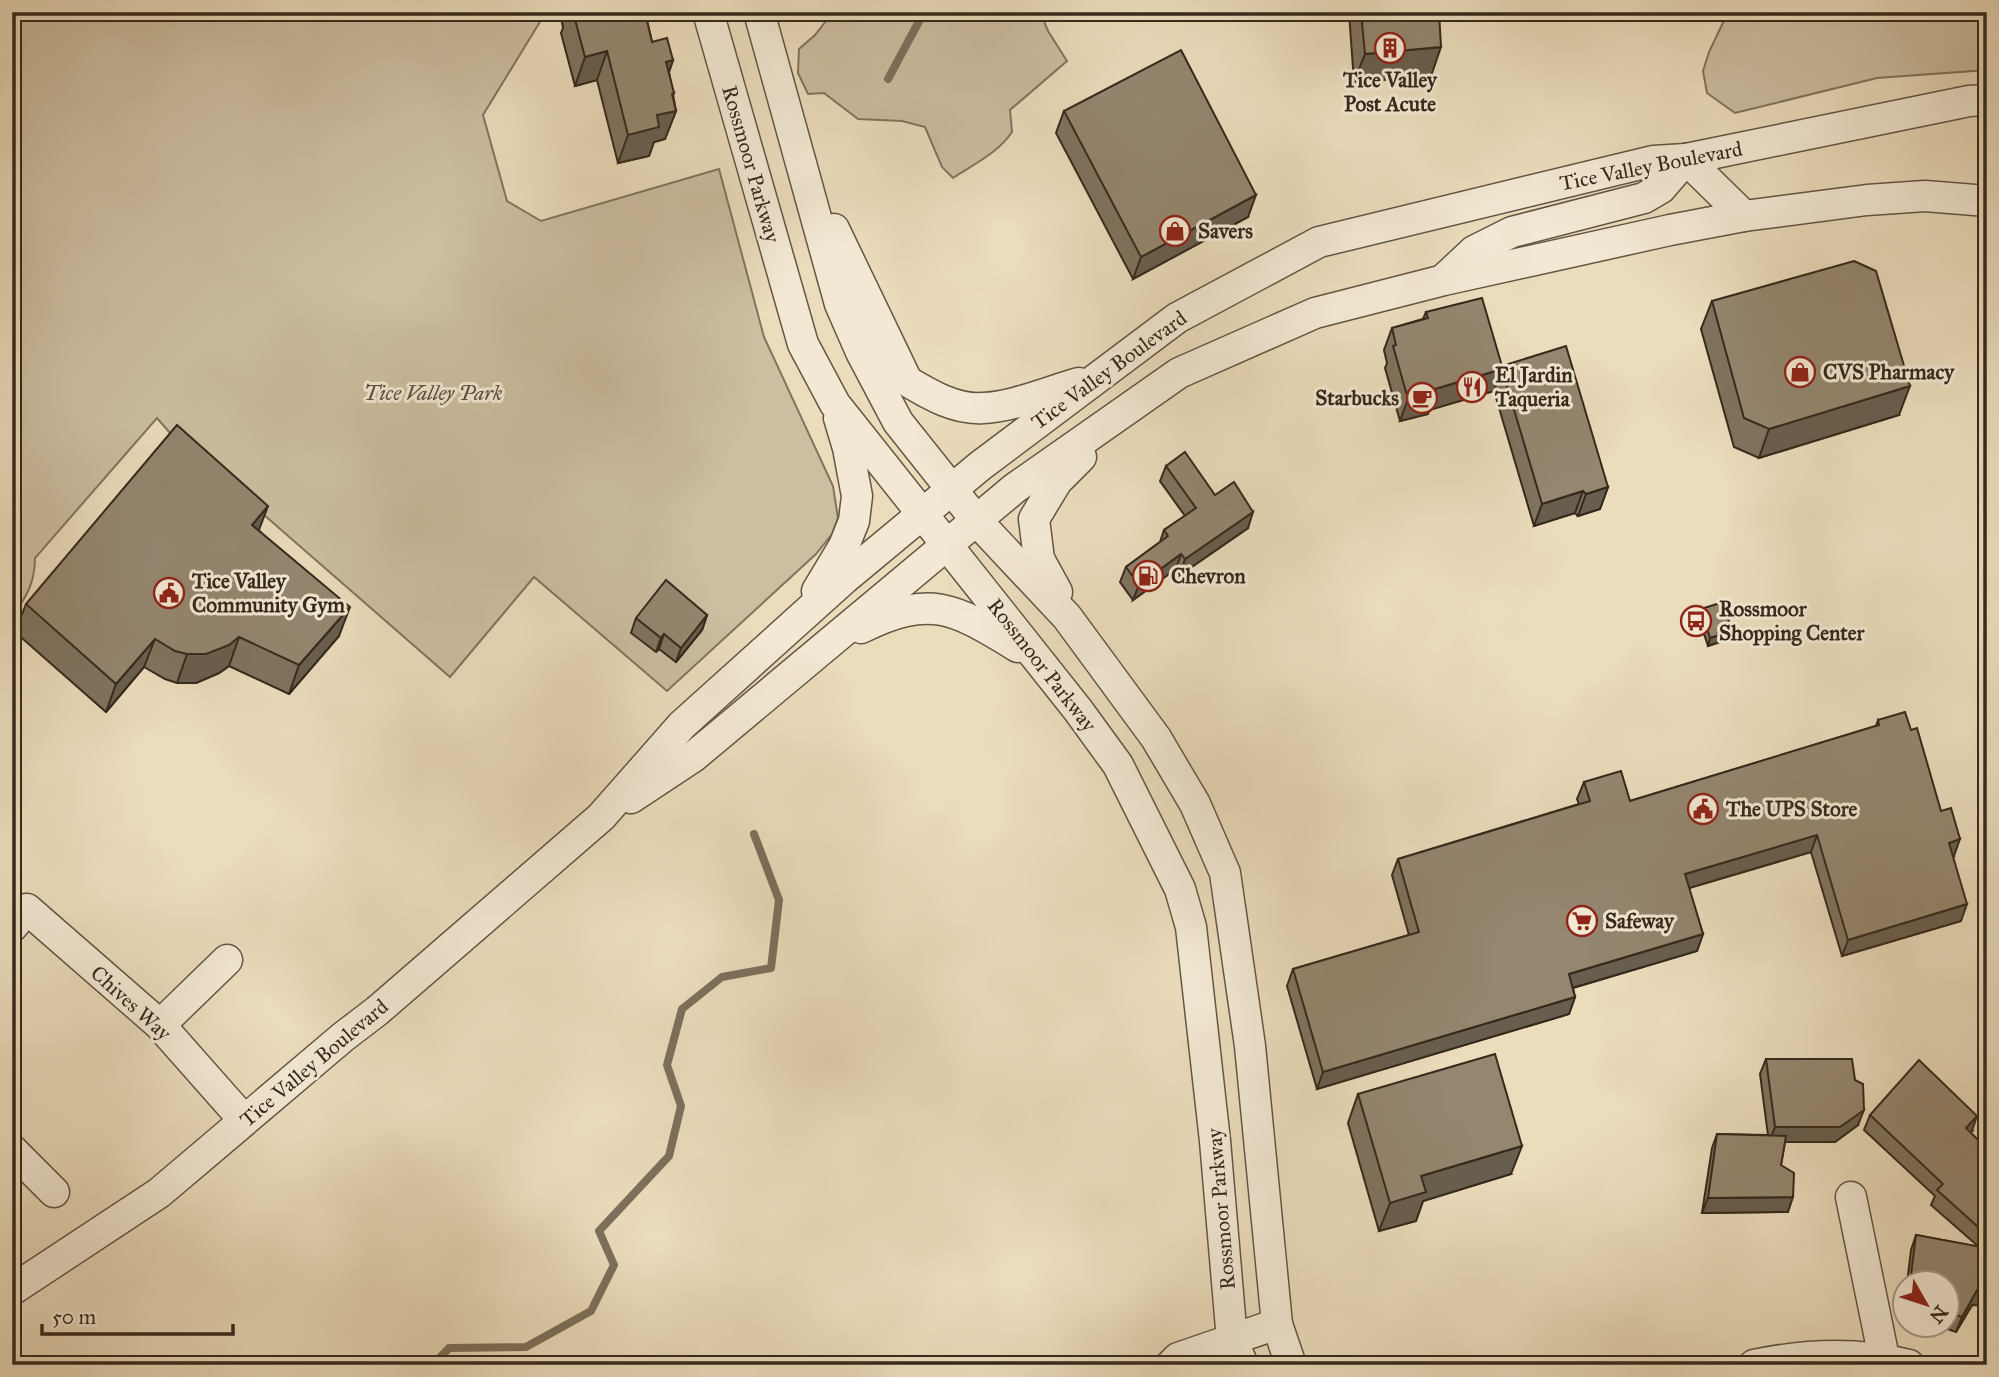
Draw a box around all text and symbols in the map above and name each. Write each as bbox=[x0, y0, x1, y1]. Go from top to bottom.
building icon: Tice Valley Post Acute bbox=[1373, 31, 1407, 65]
place label: Tice Valley Post Acute bbox=[1342, 67, 1438, 117]
street label: Rossmoor Parkway bbox=[716, 82, 786, 247]
street label: Tice Valley Boulevard bbox=[1557, 135, 1745, 196]
shop icon: Savers bbox=[1158, 214, 1192, 248]
place label: Savers bbox=[1198, 218, 1253, 244]
street label: Tice Valley Boulevard bbox=[1026, 305, 1192, 435]
shop icon: CVS Pharmacy bbox=[1783, 355, 1817, 389]
place label: CVS Pharmacy bbox=[1823, 359, 1955, 385]
place label: El Jardin Taqueria bbox=[1494, 362, 1573, 412]
restaurant icon: El Jardin Taqueria bbox=[1455, 370, 1489, 404]
park label: Tice Valley Park bbox=[364, 380, 503, 406]
cafe icon: Starbucks bbox=[1405, 381, 1439, 415]
place label: Starbucks bbox=[1315, 385, 1399, 411]
fuel station icon: Chevron bbox=[1131, 559, 1165, 593]
place label: Chevron bbox=[1171, 563, 1246, 589]
place label: Tice Valley Community Gym bbox=[191, 568, 345, 618]
public building icon: Tice Valley Community Gym bbox=[152, 576, 186, 610]
street label: Rossmoor Parkway bbox=[982, 593, 1103, 738]
place label: Rossmoor Shopping Center bbox=[1719, 596, 1865, 646]
bus stop icon: Rossmoor Shopping Center bbox=[1679, 604, 1713, 638]
public building icon: The UPS Store bbox=[1686, 792, 1720, 826]
place label: The UPS Store bbox=[1725, 796, 1857, 822]
supermarket icon: Safeway bbox=[1565, 904, 1599, 938]
place label: Safeway bbox=[1605, 908, 1675, 934]
street label: Chives Way bbox=[85, 960, 178, 1047]
street label: Tice Valley Boulevard bbox=[235, 993, 394, 1133]
street label: Rossmoor Parkway bbox=[1201, 1126, 1241, 1291]
north arrow bbox=[1890, 1268, 1960, 1338]
scale bar bbox=[42, 1293, 233, 1337]
text: N bbox=[1925, 1301, 1953, 1328]
text: 50 m bbox=[52, 1304, 97, 1330]

